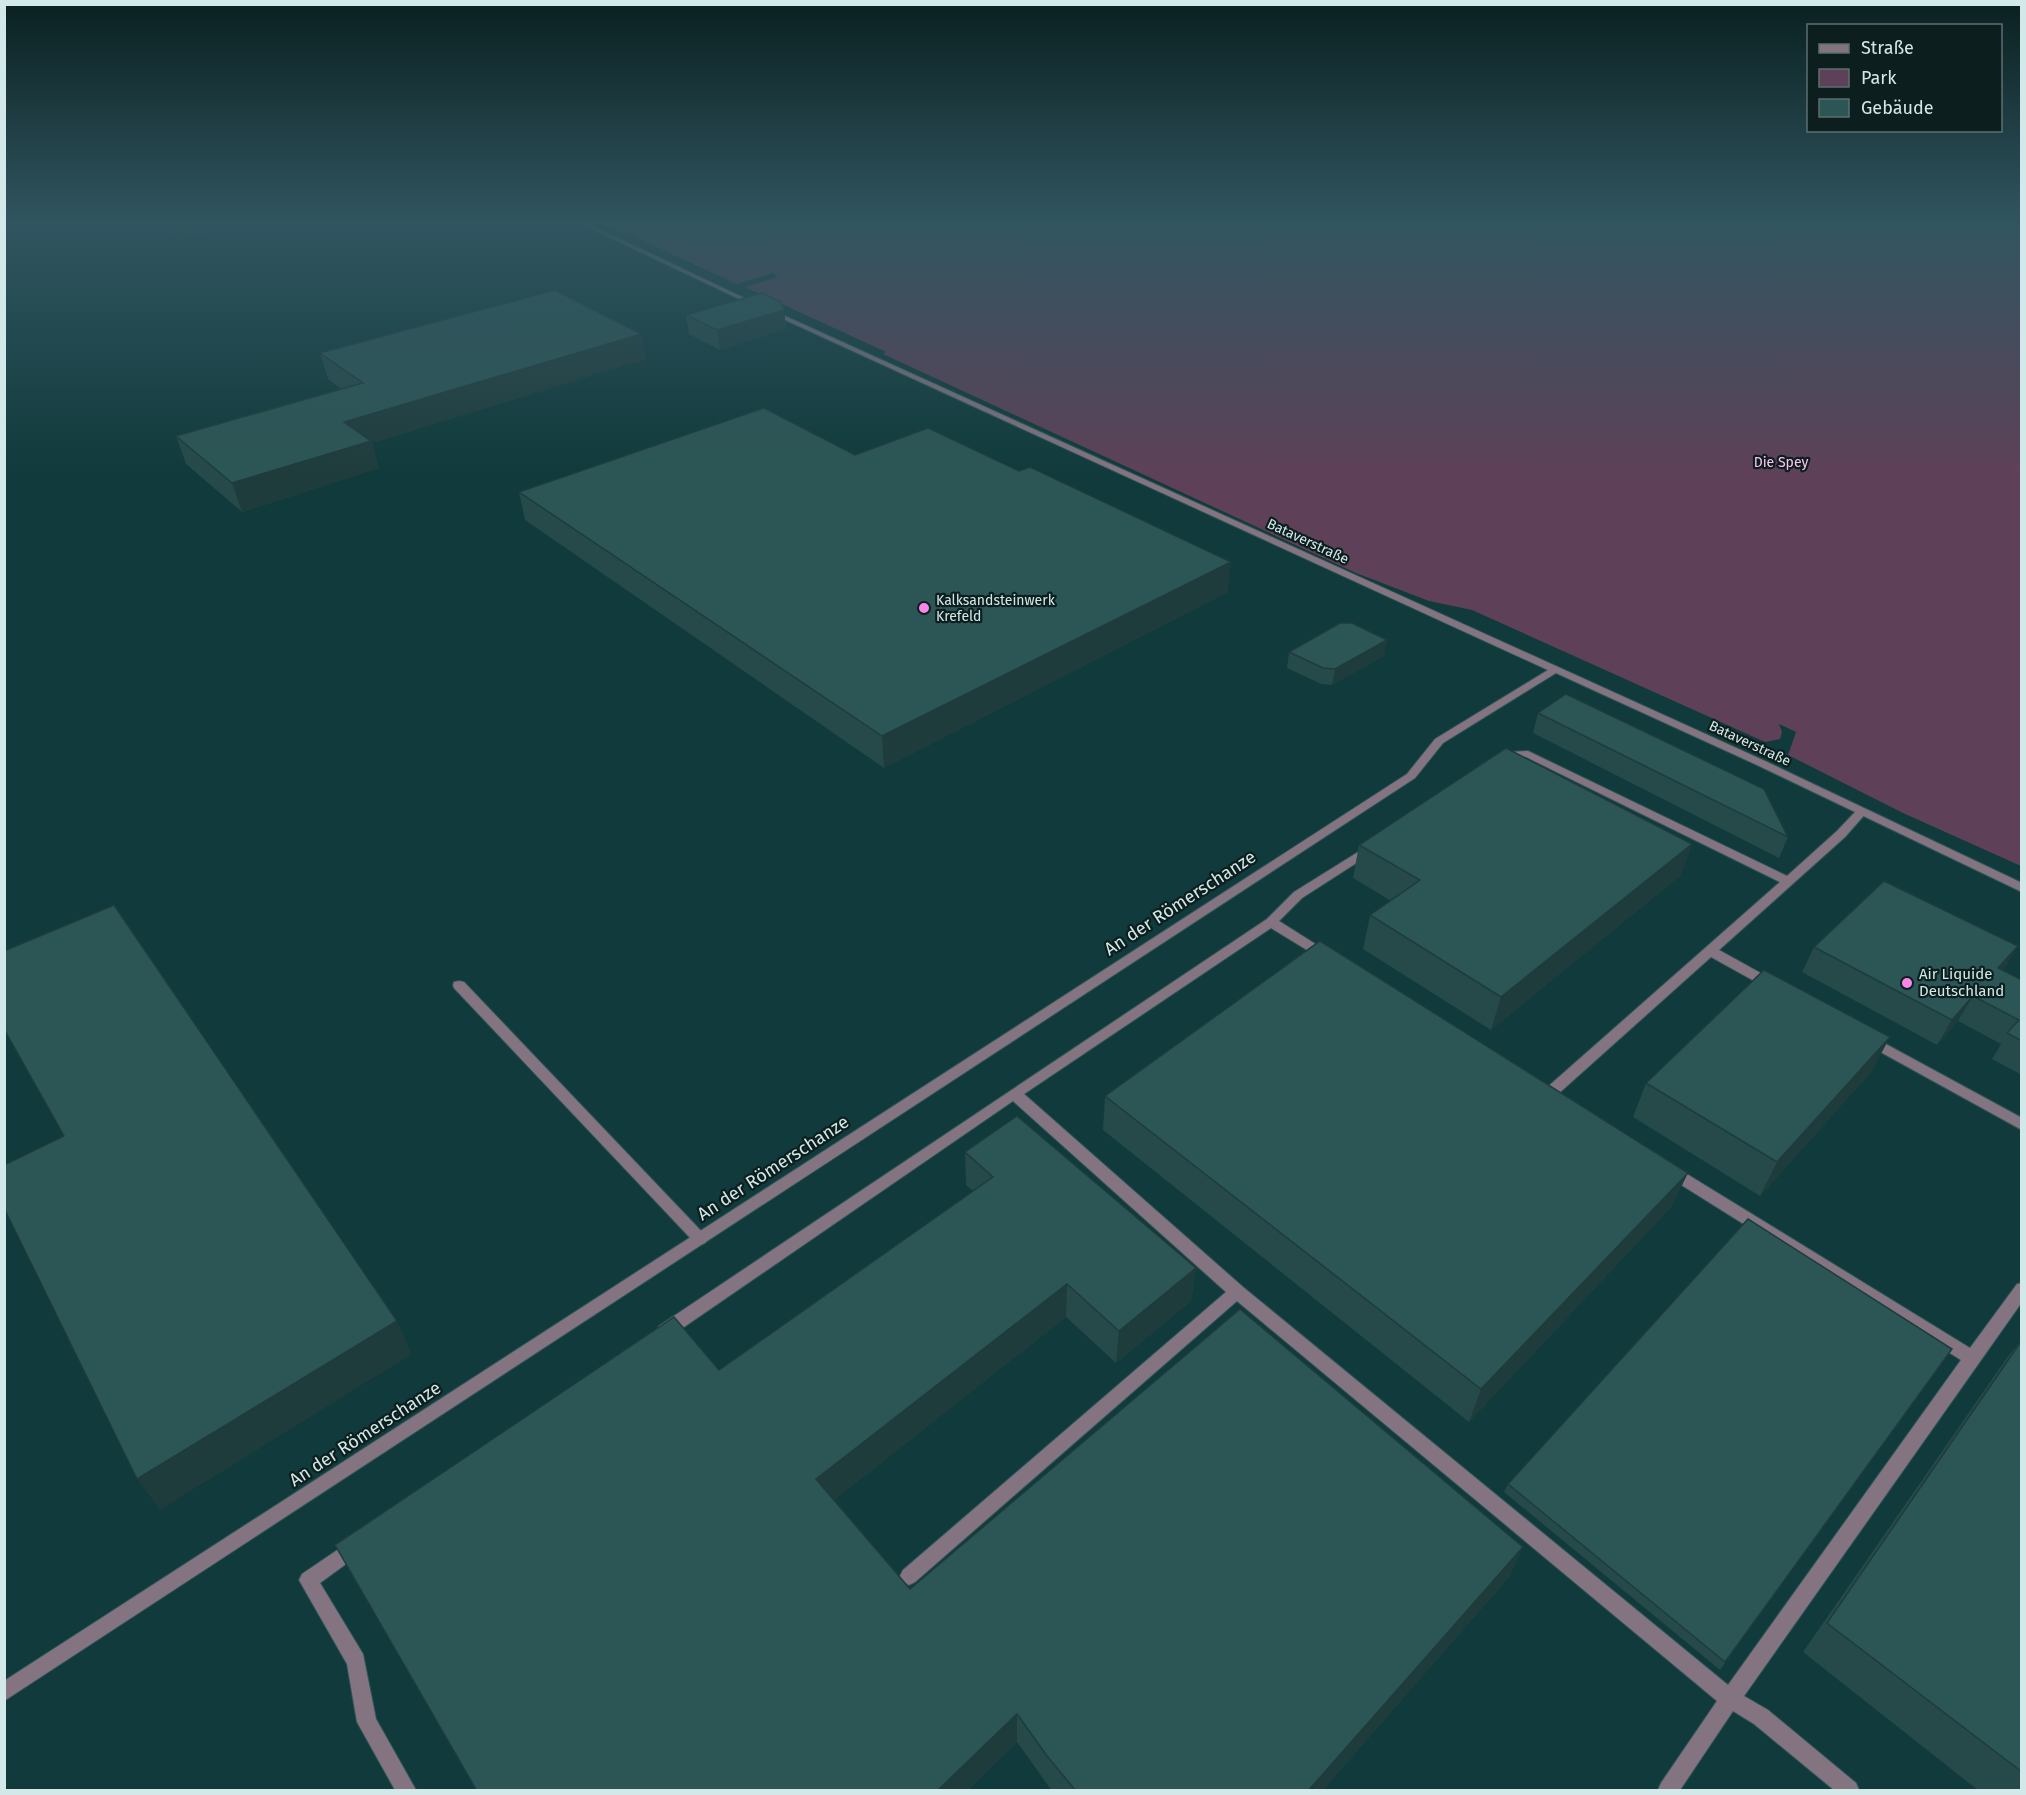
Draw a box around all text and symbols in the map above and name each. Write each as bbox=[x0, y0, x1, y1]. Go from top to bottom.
legend bbox=[1807, 24, 2002, 132]
text: Straße bbox=[1861, 37, 1914, 59]
text: Park bbox=[1861, 67, 1897, 89]
text: Gebäude bbox=[1861, 97, 1934, 119]
park label: Die Spey bbox=[1754, 454, 1808, 471]
street label: Bataverstraße bbox=[1264, 515, 1351, 568]
place label: Kalksandsteinwerk Krefeld bbox=[936, 592, 1056, 625]
marker: Kalksandsteinwerk Krefeld bbox=[917, 601, 931, 615]
street label: Bataverstraße bbox=[1706, 717, 1793, 770]
street label: An der Römerschanze bbox=[1100, 846, 1260, 960]
place label: Air Liquide Deutschland bbox=[1919, 965, 2004, 1000]
marker: Air Liquide Deutschland bbox=[1900, 976, 1914, 990]
street label: An der Römerschanze bbox=[693, 1111, 853, 1225]
street label: An der Römerschanze bbox=[285, 1377, 445, 1491]

